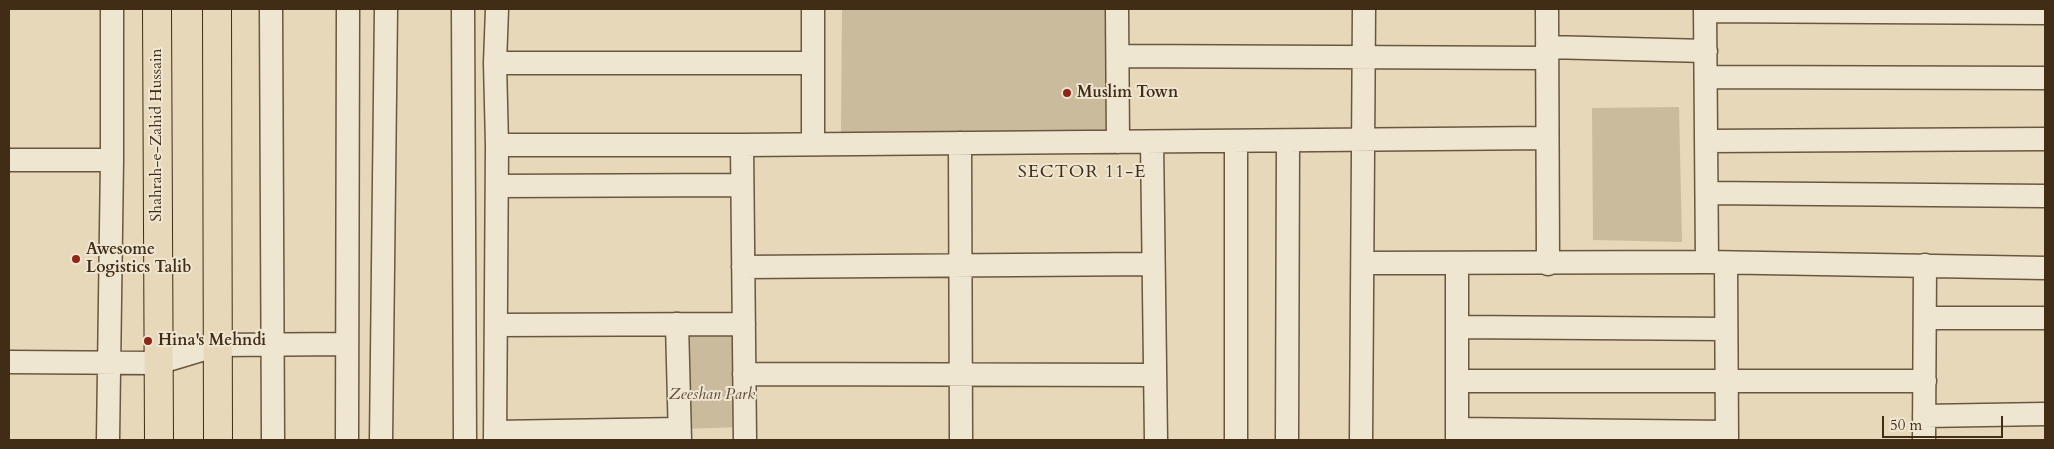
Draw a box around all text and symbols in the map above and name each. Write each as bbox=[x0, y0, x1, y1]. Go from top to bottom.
street label: Shahrah-e-Zahid Hussain bbox=[147, 48, 167, 222]
place label: Muslim Town bbox=[1077, 83, 1178, 103]
marker: Muslim Town bbox=[1061, 87, 1073, 99]
district label: SECTOR 11-E bbox=[1016, 162, 1148, 184]
place label: Awesome Logistics Talib bbox=[86, 240, 191, 278]
marker: Awesome Logistics Talib bbox=[70, 253, 82, 265]
place label: Hina's Mehndi bbox=[158, 331, 266, 351]
marker: Hina's Mehndi bbox=[142, 335, 154, 347]
park label: Zeeshan Park bbox=[669, 385, 755, 405]
scale bar bbox=[1884, 406, 2005, 438]
text: 50 m bbox=[1890, 415, 1922, 435]

